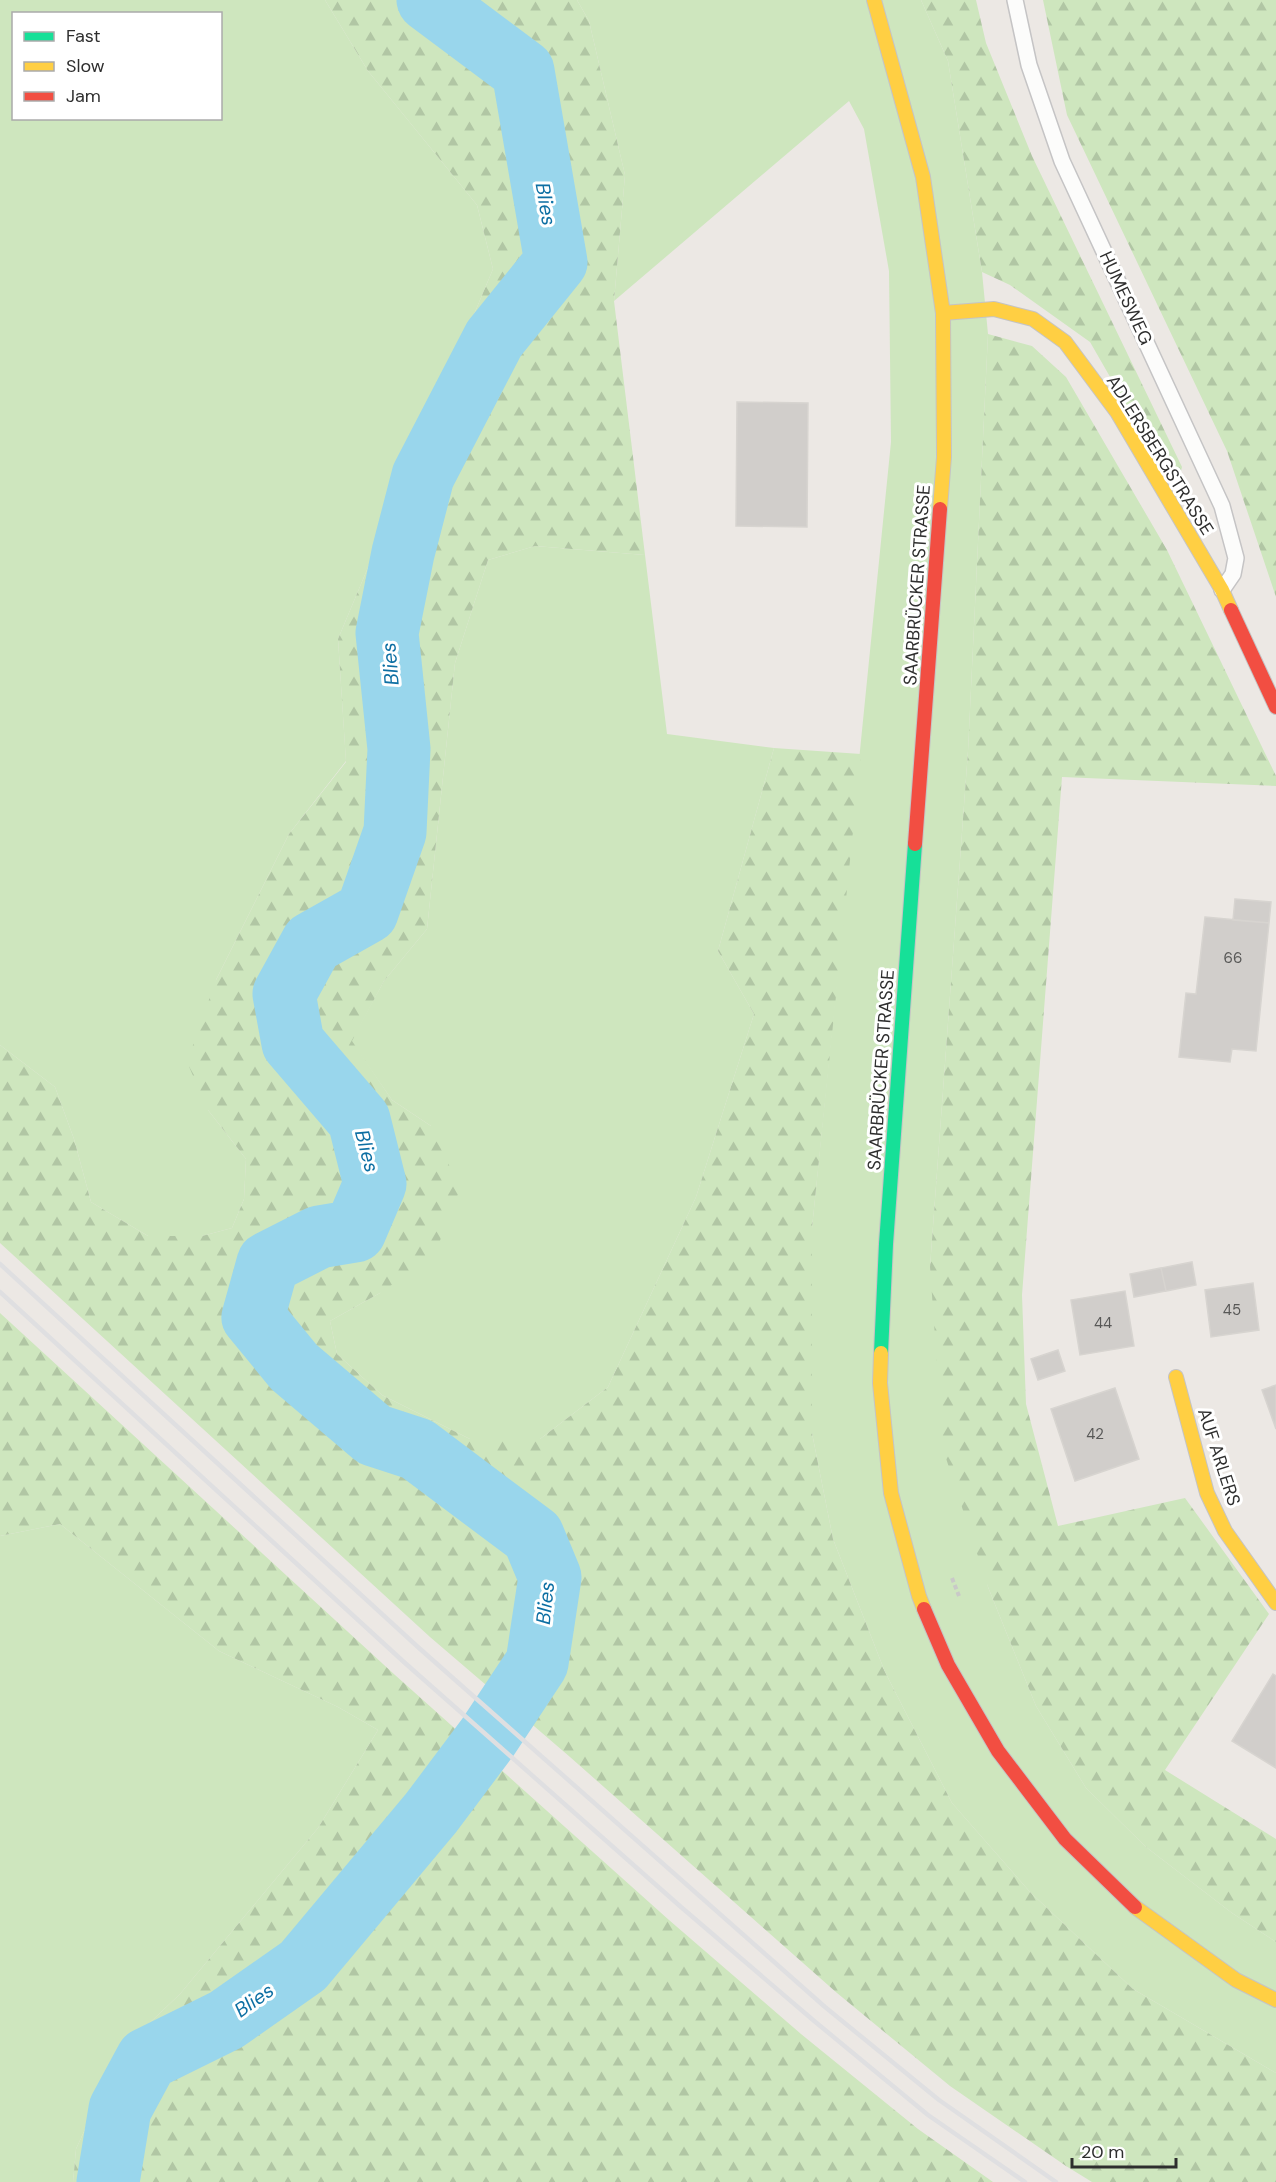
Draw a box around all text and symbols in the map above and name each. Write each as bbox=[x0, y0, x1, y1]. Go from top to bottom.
legend bbox=[12, 12, 222, 120]
text: Fast bbox=[66, 24, 101, 48]
text: Slow bbox=[66, 54, 105, 78]
text: Jam bbox=[66, 84, 101, 108]
water label: Blies bbox=[529, 181, 563, 227]
street label: HUMESWEG bbox=[1094, 247, 1158, 349]
street label: ADLERSBERGSTRASSE bbox=[1101, 370, 1219, 540]
street label: SAARBRÜCKER STRASSE bbox=[898, 484, 936, 686]
water label: Blies bbox=[375, 642, 405, 686]
house number: 66 bbox=[1224, 948, 1242, 968]
street label: SAARBRÜCKER STRASSE bbox=[862, 969, 900, 1171]
water label: Blies bbox=[349, 1127, 385, 1175]
house number: 45 bbox=[1223, 1300, 1241, 1320]
house number: 44 bbox=[1094, 1313, 1112, 1333]
street label: AUF ARLERS bbox=[1192, 1405, 1246, 1509]
house number: 42 bbox=[1086, 1424, 1104, 1444]
water label: Blies bbox=[530, 1580, 560, 1626]
water label: Blies bbox=[229, 1977, 279, 2023]
scale bar bbox=[1072, 2131, 1176, 2169]
text: 20 m bbox=[1081, 2140, 1124, 2164]

